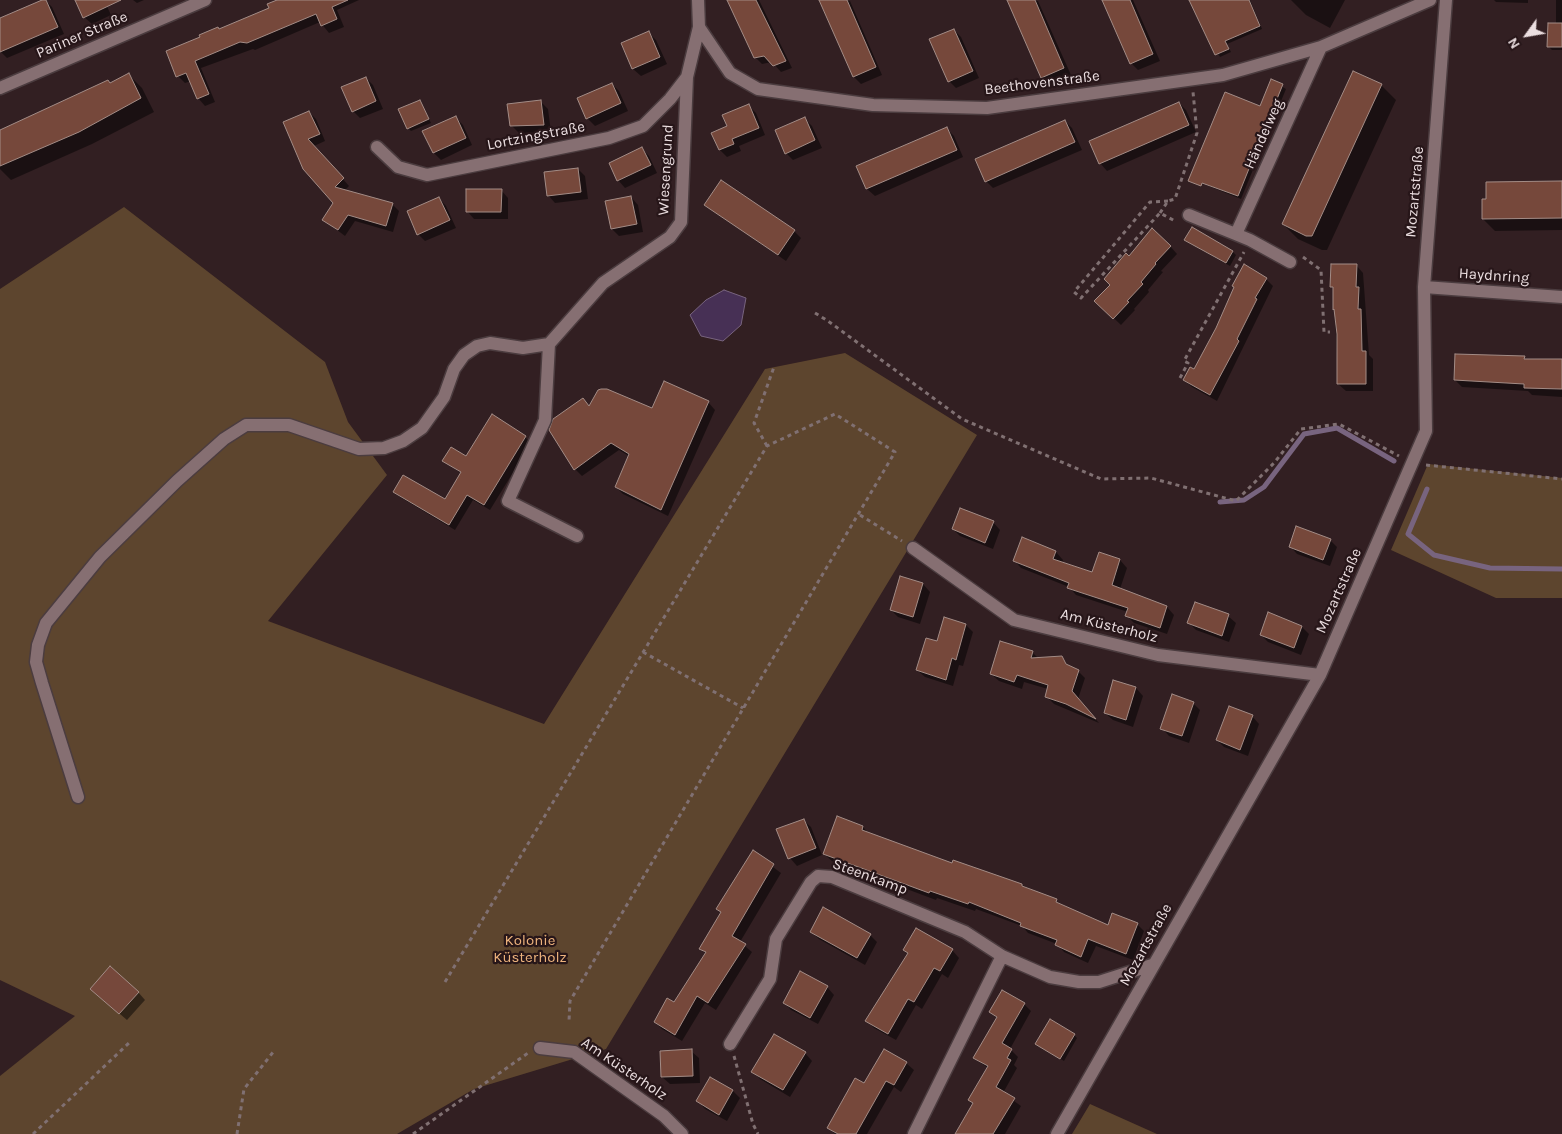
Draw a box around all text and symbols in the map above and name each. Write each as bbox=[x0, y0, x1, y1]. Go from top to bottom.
street label: Pariner Straße bbox=[34, 8, 130, 62]
north arrow bbox=[1502, 10, 1552, 60]
text: N bbox=[1504, 34, 1524, 52]
street label: Beethovenstraße bbox=[983, 67, 1101, 99]
street label: Händelweg bbox=[1240, 96, 1288, 172]
street label: Lortzingstraße bbox=[485, 118, 587, 154]
street label: Wiesengrund bbox=[655, 124, 677, 216]
street label: Mozartstraße bbox=[1402, 146, 1428, 238]
street label: Haydnring bbox=[1458, 265, 1530, 287]
street label: Mozartstraße bbox=[1312, 546, 1366, 636]
street label: Am Küsterholz bbox=[1058, 605, 1160, 647]
street label: Steenkamp bbox=[830, 855, 910, 899]
street label: Mozartstraße bbox=[1116, 901, 1176, 989]
park label: Kolonie Küsterholz bbox=[493, 932, 567, 967]
street label: Am Küsterholz bbox=[578, 1034, 670, 1104]

